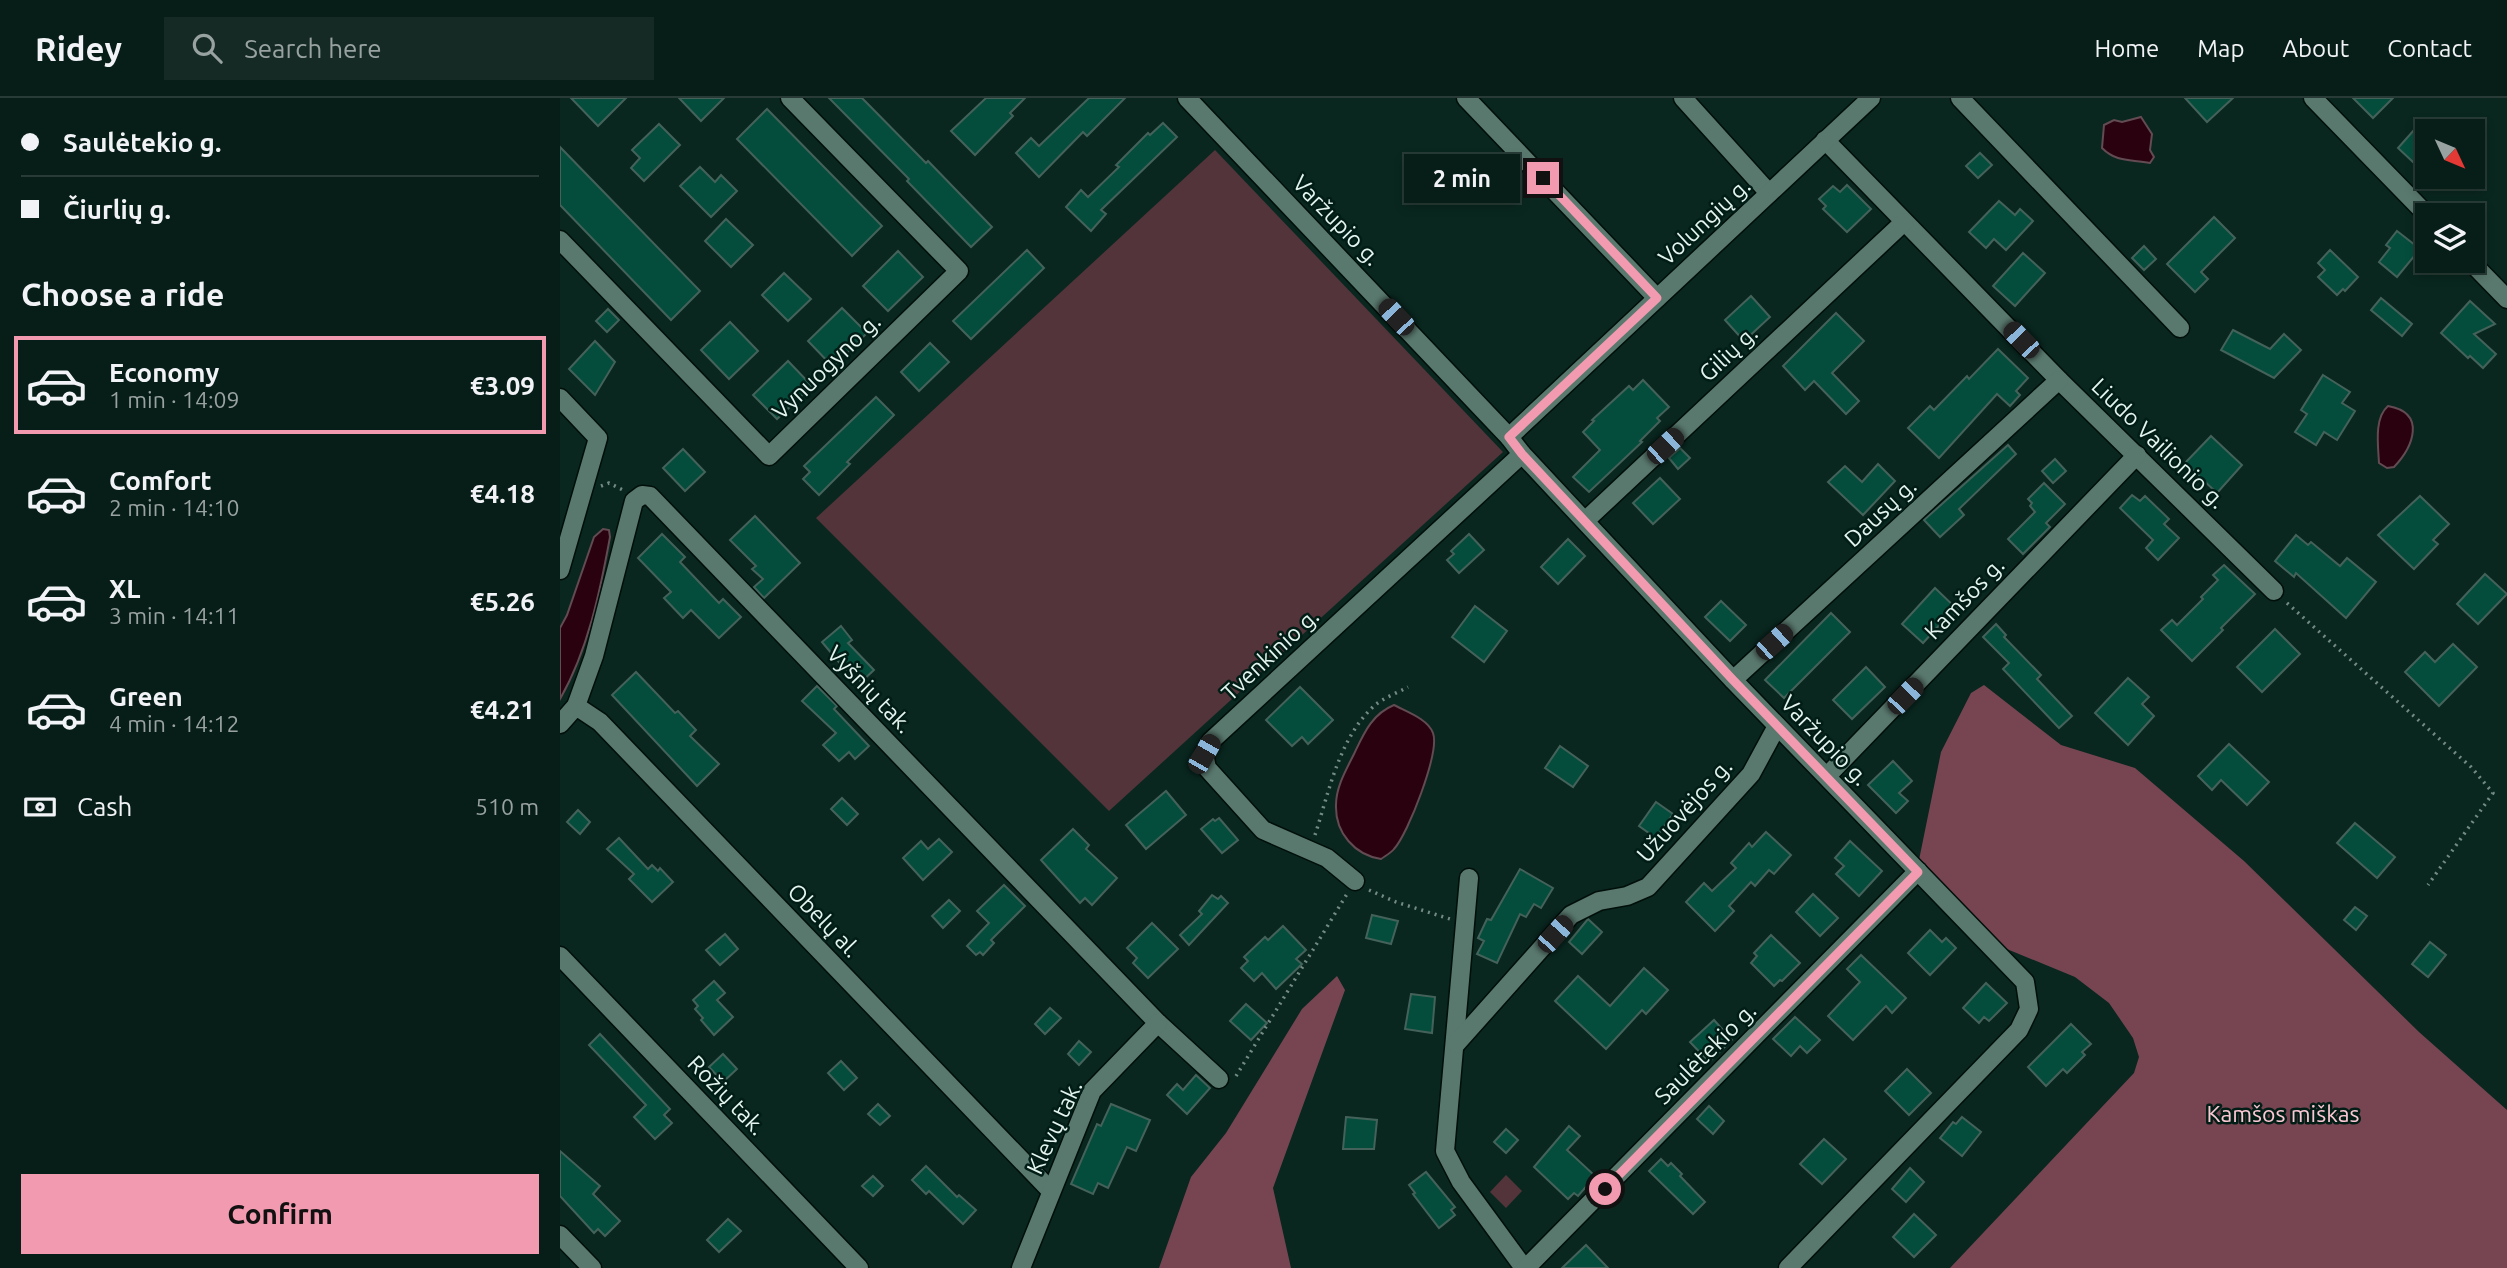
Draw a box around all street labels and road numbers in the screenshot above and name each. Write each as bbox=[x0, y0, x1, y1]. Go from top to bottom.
street label: Varžupio g. bbox=[1288, 170, 1386, 270]
street label: Volungių g. bbox=[1653, 172, 1755, 270]
street label: Vynuogyno g. bbox=[767, 308, 885, 424]
street label: Gilių g. bbox=[1694, 320, 1762, 386]
street label: Liudo Vailionio g. bbox=[2087, 373, 2231, 513]
street label: Dausų g. bbox=[1839, 473, 1921, 551]
street label: Kamšos g. bbox=[1919, 552, 2009, 644]
street label: Tvenkinio g. bbox=[1217, 603, 1323, 705]
street label: Vyšnių tak. bbox=[822, 640, 918, 738]
street label: Varžupio g. bbox=[1776, 690, 1874, 790]
street label: Užuovėjos g. bbox=[1631, 753, 1737, 867]
street label: Obelų al. bbox=[783, 878, 865, 962]
street label: Saulėtekio g. bbox=[1649, 997, 1761, 1109]
street label: Rožių tak. bbox=[683, 1050, 771, 1140]
street label: Klevų tak. bbox=[1021, 1076, 1087, 1178]

